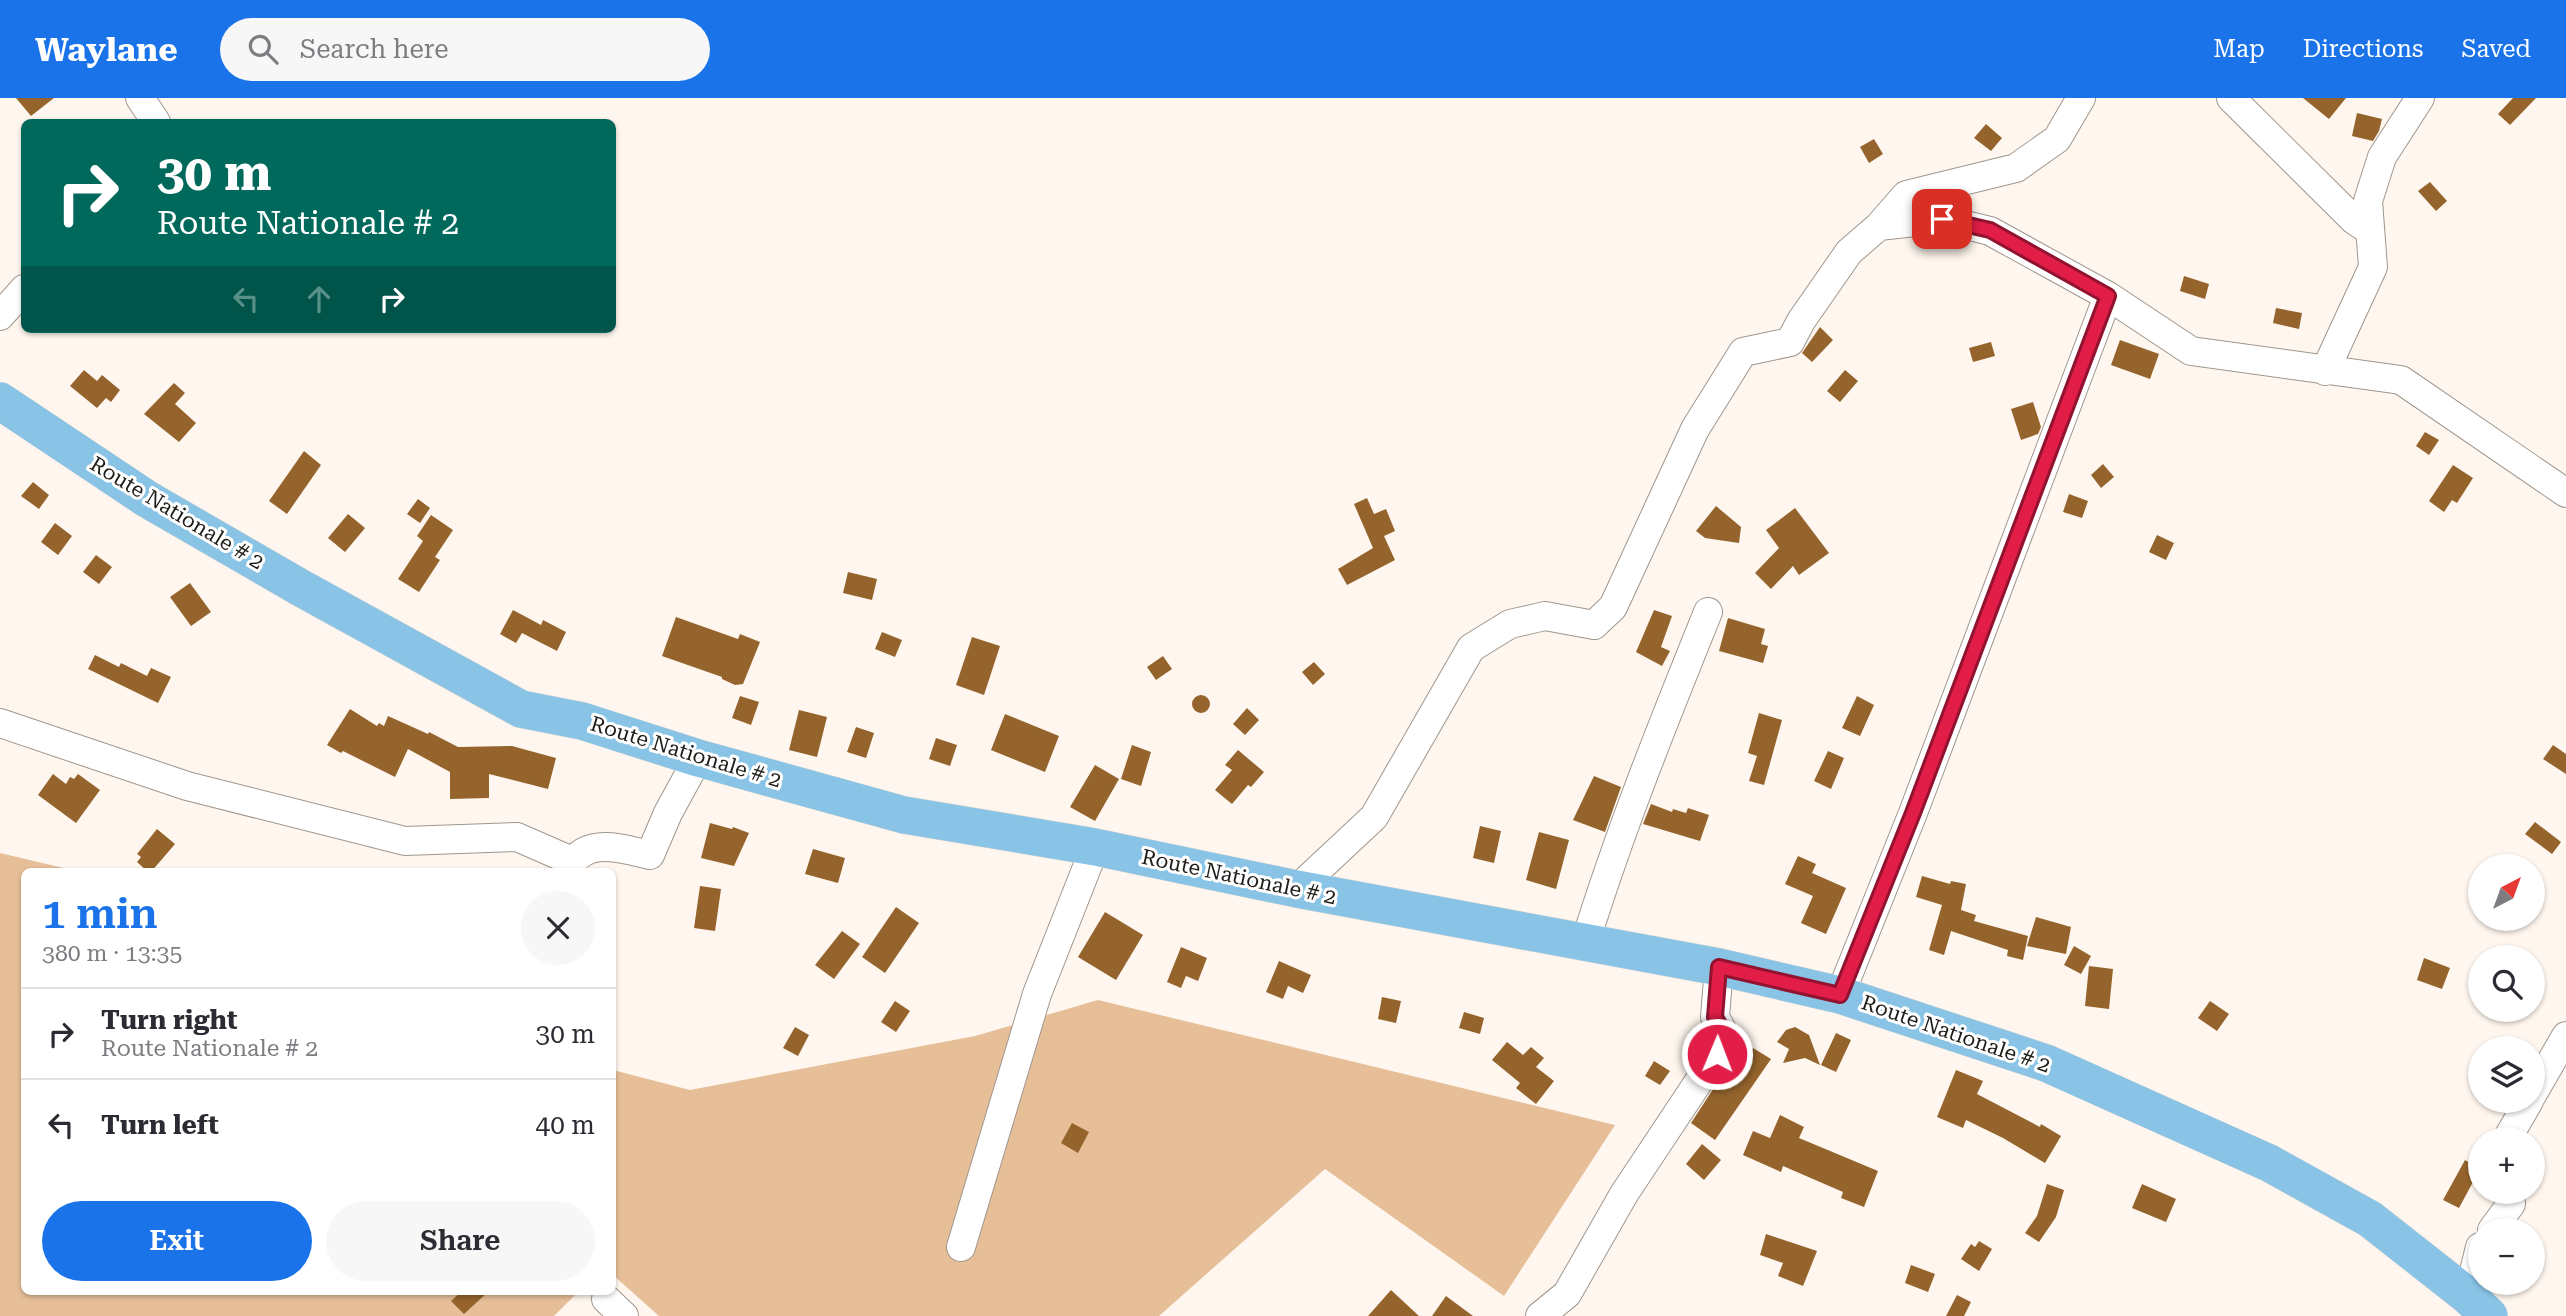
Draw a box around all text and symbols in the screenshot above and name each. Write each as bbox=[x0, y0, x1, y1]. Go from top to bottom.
search box bbox=[220, 18, 710, 81]
text: Waylane bbox=[35, 30, 178, 69]
icon: search bbox=[244, 30, 282, 68]
text: Search here bbox=[300, 34, 449, 64]
text: Map bbox=[2213, 35, 2265, 63]
text: Directions bbox=[2303, 35, 2423, 63]
text: Saved bbox=[2461, 35, 2531, 63]
text: 30 m bbox=[157, 145, 272, 202]
icon: right bbox=[42, 147, 133, 238]
pin bbox=[1912, 189, 1972, 249]
icon: arrive bbox=[1923, 200, 1961, 238]
text: Route Nationale # 2 bbox=[157, 204, 459, 242]
icon: left bbox=[227, 280, 265, 318]
icon: ahead bbox=[300, 280, 338, 318]
icon: right bbox=[373, 280, 411, 318]
street label: Route Nationale # 2 bbox=[86, 452, 268, 574]
street label: Route Nationale # 2 bbox=[588, 712, 784, 792]
street label: Route Nationale # 2 bbox=[1139, 845, 1339, 909]
north arrow bbox=[2468, 854, 2544, 931]
map controls bbox=[2468, 854, 2545, 1295]
text: 1 min bbox=[42, 889, 158, 938]
button: close bbox=[521, 891, 595, 965]
text: 380 m · 13:35 bbox=[42, 940, 182, 967]
button: search bbox=[2468, 945, 2545, 1022]
street label: Route Nationale # 2 bbox=[1858, 990, 2054, 1078]
text: Turn right bbox=[101, 1005, 237, 1035]
icon: right bbox=[42, 1015, 80, 1053]
position arrow bbox=[1680, 1017, 1754, 1091]
text: 30 m bbox=[536, 1019, 595, 1049]
text: Route Nationale # 2 bbox=[101, 1035, 318, 1062]
button: layers bbox=[2468, 1036, 2545, 1113]
icon: left bbox=[42, 1106, 80, 1144]
text: Turn left bbox=[101, 1110, 219, 1140]
text: 40 m bbox=[536, 1110, 595, 1140]
button: + bbox=[2468, 1127, 2545, 1204]
button: Exit bbox=[42, 1201, 312, 1281]
button: Share bbox=[326, 1201, 595, 1281]
button: − bbox=[2468, 1218, 2545, 1295]

